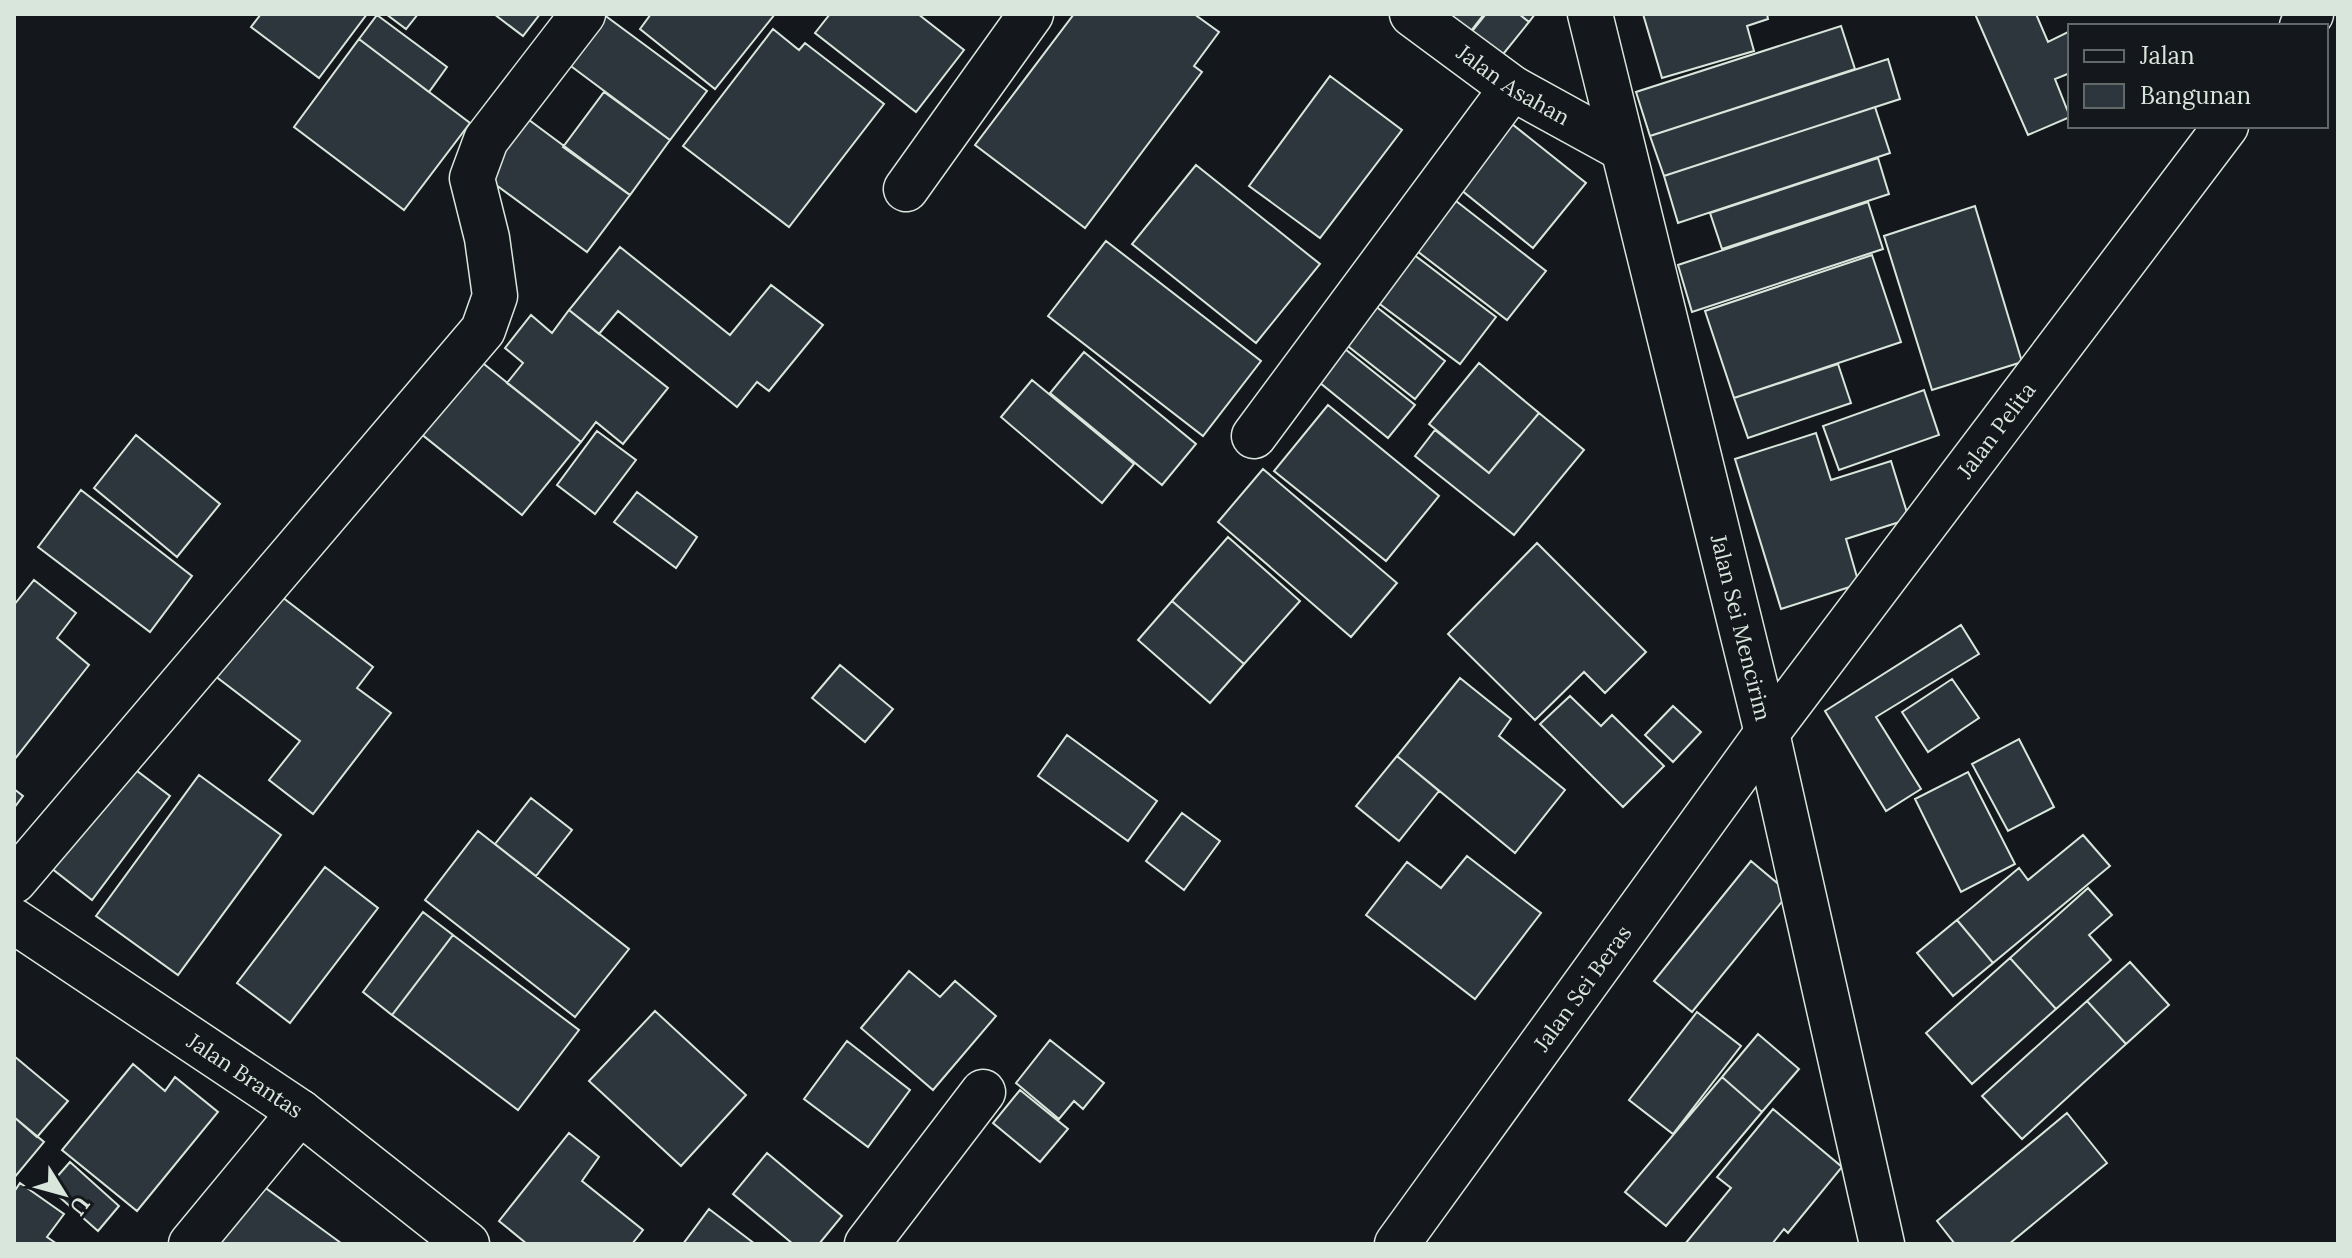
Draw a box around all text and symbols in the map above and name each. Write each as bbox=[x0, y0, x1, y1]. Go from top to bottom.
legend bbox=[2068, 24, 2328, 128]
street label: Jalan Asahan bbox=[1451, 38, 1575, 131]
text: Jalan bbox=[2139, 40, 2194, 71]
text: Bangunan bbox=[2140, 80, 2251, 111]
street label: Jalan Pelita bbox=[1950, 376, 2042, 484]
street label: Jalan Sei Mencirim bbox=[1704, 531, 1777, 724]
street label: Jalan Sei Beras bbox=[1527, 920, 1637, 1057]
street label: Jalan Brantas bbox=[181, 1026, 308, 1124]
north arrow bbox=[24, 1154, 104, 1234]
text: U bbox=[64, 1191, 96, 1221]

